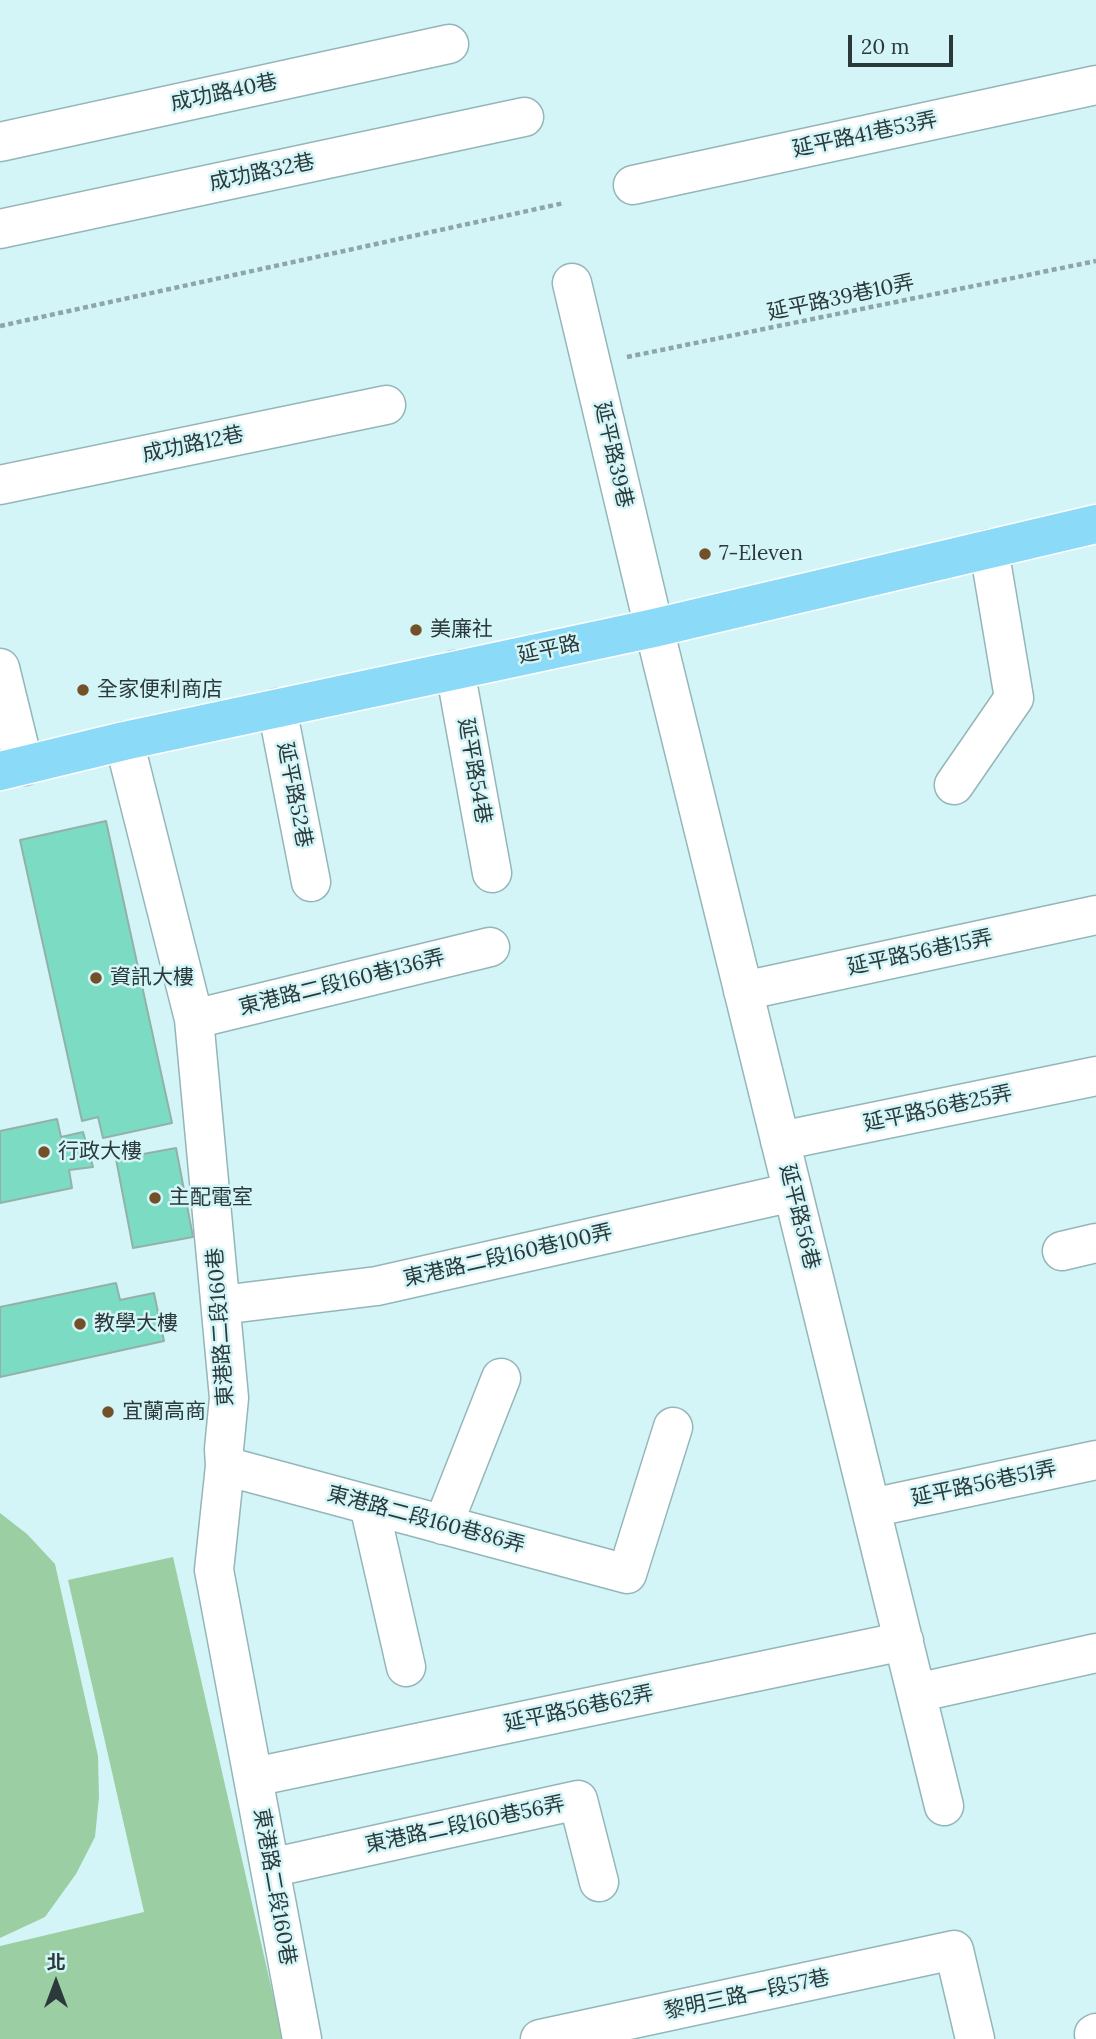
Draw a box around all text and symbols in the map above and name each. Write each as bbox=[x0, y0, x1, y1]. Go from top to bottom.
scale bar bbox=[851, 21, 956, 65]
text: 20 m bbox=[861, 33, 910, 60]
street label: 成功路40巷 bbox=[168, 69, 280, 117]
street label: 延平路41巷53弄 bbox=[790, 107, 940, 163]
street label: 成功路32巷 bbox=[207, 150, 317, 196]
street label: 延平路39巷10弄 bbox=[765, 270, 917, 326]
street label: 延平路39巷 bbox=[589, 400, 637, 510]
street label: 成功路12巷 bbox=[140, 422, 246, 468]
place label: 7-Eleven bbox=[719, 541, 803, 567]
marker: 7-Eleven bbox=[697, 546, 713, 562]
place label: 美廉社 bbox=[430, 617, 493, 643]
marker: 美廉社 bbox=[408, 622, 424, 638]
street label: 延平路 bbox=[516, 631, 582, 669]
place label: 全家便利商店 bbox=[97, 677, 223, 703]
marker: 全家便利商店 bbox=[75, 682, 91, 698]
street label: 延平路54巷 bbox=[452, 716, 496, 826]
street label: 延平路52巷 bbox=[271, 740, 317, 850]
street label: 延平路56巷15弄 bbox=[845, 925, 995, 981]
street label: 東港路二段160巷136弄 bbox=[236, 945, 448, 1021]
place label: 資訊大樓 bbox=[110, 965, 194, 991]
marker: 資訊大樓 bbox=[88, 970, 104, 986]
street label: 延平路56巷25弄 bbox=[861, 1081, 1015, 1137]
place label: 行政大樓 bbox=[58, 1139, 142, 1165]
marker: 行政大樓 bbox=[36, 1144, 52, 1160]
street label: 延平路56巷 bbox=[774, 1162, 824, 1272]
place label: 主配電室 bbox=[169, 1185, 253, 1211]
marker: 主配電室 bbox=[147, 1190, 163, 1206]
street label: 東港路二段160巷100弄 bbox=[401, 1220, 615, 1292]
street label: 東港路二段160巷 bbox=[203, 1247, 239, 1407]
place label: 教學大樓 bbox=[94, 1311, 178, 1337]
marker: 教學大樓 bbox=[72, 1316, 88, 1332]
place label: 宜蘭高商 bbox=[122, 1399, 206, 1425]
marker: 宜蘭高商 bbox=[100, 1404, 116, 1420]
street label: 延平路56巷51弄 bbox=[909, 1456, 1059, 1512]
street label: 東港路二段160巷86弄 bbox=[324, 1481, 528, 1559]
street label: 延平路56巷62弄 bbox=[502, 1681, 656, 1737]
street label: 東港路二段160巷56弄 bbox=[363, 1792, 567, 1858]
street label: 東港路二段160巷 bbox=[248, 1807, 300, 1967]
north arrow bbox=[21, 1948, 91, 2018]
text: 北 bbox=[46, 1950, 66, 1974]
street label: 黎明三路一段57巷 bbox=[662, 1965, 832, 2025]

